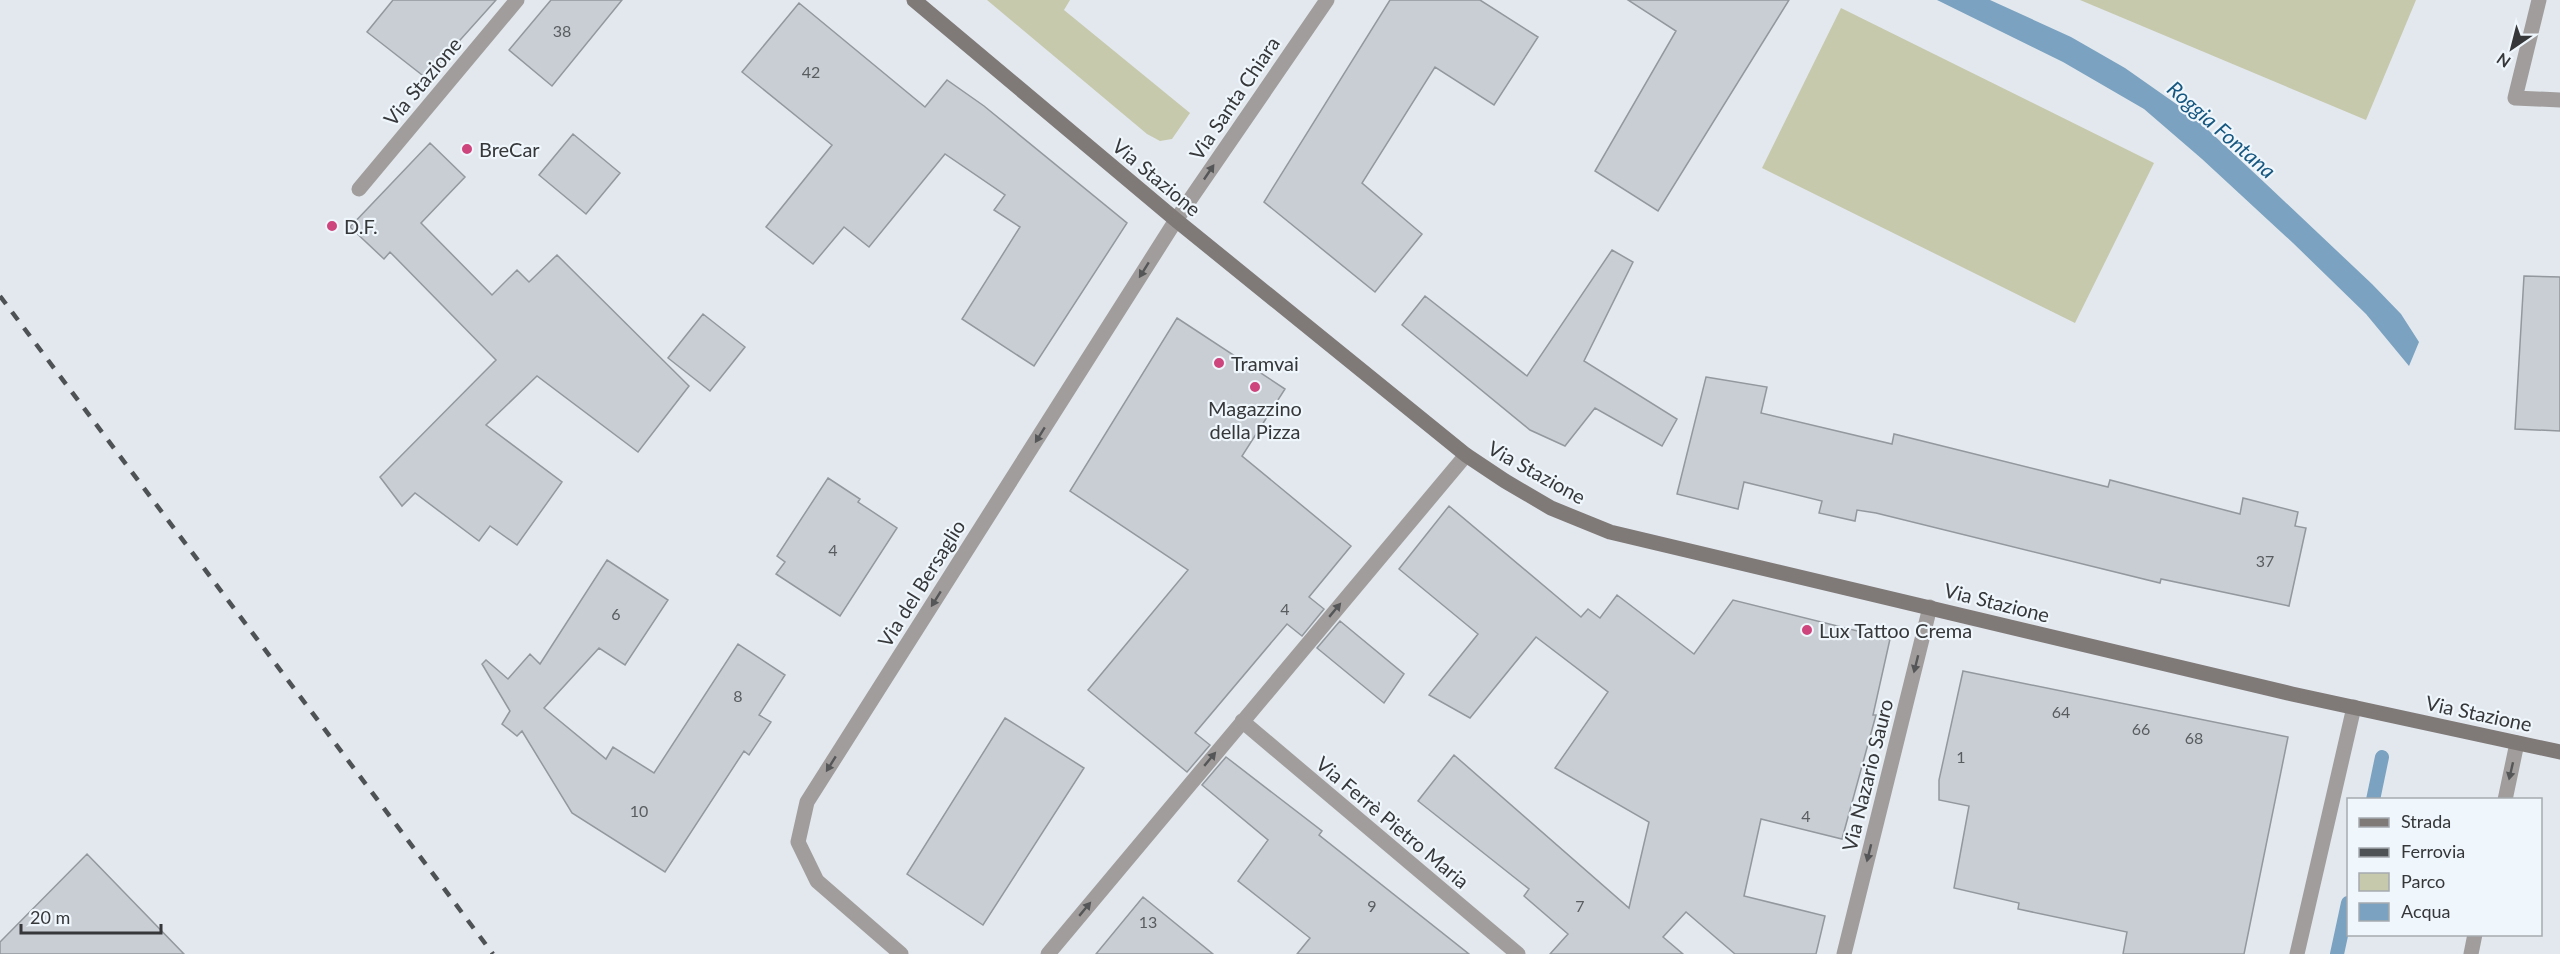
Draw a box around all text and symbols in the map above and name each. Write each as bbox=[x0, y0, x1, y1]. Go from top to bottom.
north arrow bbox=[2482, 18, 2542, 78]
house number: 38 bbox=[553, 21, 571, 40]
street label: Via Stazione bbox=[378, 32, 466, 130]
street label: Via Santa Chiara bbox=[1184, 32, 1284, 164]
text: N bbox=[2493, 49, 2514, 72]
house number: 42 bbox=[802, 62, 820, 81]
water label: Roggia Fontana bbox=[2163, 75, 2281, 183]
street label: Via Stazione bbox=[1108, 133, 1206, 221]
place label: BreCar bbox=[479, 137, 540, 161]
marker: BreCar bbox=[460, 142, 474, 156]
one-way arrow bbox=[1203, 164, 1214, 180]
place label: D.F. bbox=[344, 214, 378, 238]
marker: D.F. bbox=[325, 219, 339, 233]
one-way arrow bbox=[1139, 262, 1150, 278]
place label: Tramvai bbox=[1231, 351, 1299, 375]
marker: Tramvai bbox=[1212, 356, 1226, 370]
marker: Magazzino della Pizza bbox=[1248, 380, 1262, 394]
place label: Magazzino della Pizza bbox=[1208, 396, 1302, 443]
one-way arrow bbox=[1034, 426, 1046, 442]
street label: Via Stazione bbox=[1484, 435, 1590, 509]
street label: Via del Bersaglio bbox=[872, 515, 970, 651]
house number: 4 bbox=[828, 540, 838, 559]
house number: 37 bbox=[2256, 551, 2274, 570]
street label: Via Stazione bbox=[1942, 577, 2052, 627]
one-way arrow bbox=[930, 591, 941, 607]
house number: 4 bbox=[1280, 599, 1290, 618]
one-way arrow bbox=[1329, 602, 1342, 618]
house number: 6 bbox=[611, 604, 621, 623]
place label: Lux Tattoo Crema bbox=[1819, 618, 1972, 642]
marker: Lux Tattoo Crema bbox=[1800, 623, 1814, 637]
one-way arrow bbox=[1911, 654, 1921, 673]
house number: 8 bbox=[733, 686, 743, 705]
street label: Via Stazione bbox=[2424, 690, 2534, 736]
street label: Via Nazario Sauro bbox=[1837, 696, 1897, 854]
house number: 64 bbox=[2052, 702, 2070, 721]
house number: 66 bbox=[2132, 719, 2150, 738]
house number: 68 bbox=[2185, 728, 2203, 747]
house number: 1 bbox=[1956, 747, 1966, 766]
street label: Via Ferrè Pietro Maria bbox=[1312, 751, 1474, 893]
one-way arrow bbox=[1203, 752, 1216, 767]
one-way arrow bbox=[826, 756, 837, 772]
one-way arrow bbox=[2506, 762, 2515, 781]
legend bbox=[2347, 798, 2542, 936]
house number: 10 bbox=[630, 801, 648, 820]
house number: 4 bbox=[1801, 806, 1811, 825]
text: Strada bbox=[2401, 810, 2451, 832]
text: Ferrovia bbox=[2401, 840, 2465, 862]
one-way arrow bbox=[1864, 844, 1874, 862]
text: Parco bbox=[2401, 870, 2445, 892]
house number: 9 bbox=[1367, 896, 1377, 915]
house number: 7 bbox=[1575, 896, 1585, 915]
scale bar bbox=[21, 897, 160, 935]
text: Acqua bbox=[2401, 900, 2450, 922]
one-way arrow bbox=[1079, 901, 1092, 917]
text: 20 m bbox=[30, 906, 70, 928]
house number: 13 bbox=[1139, 912, 1157, 931]

